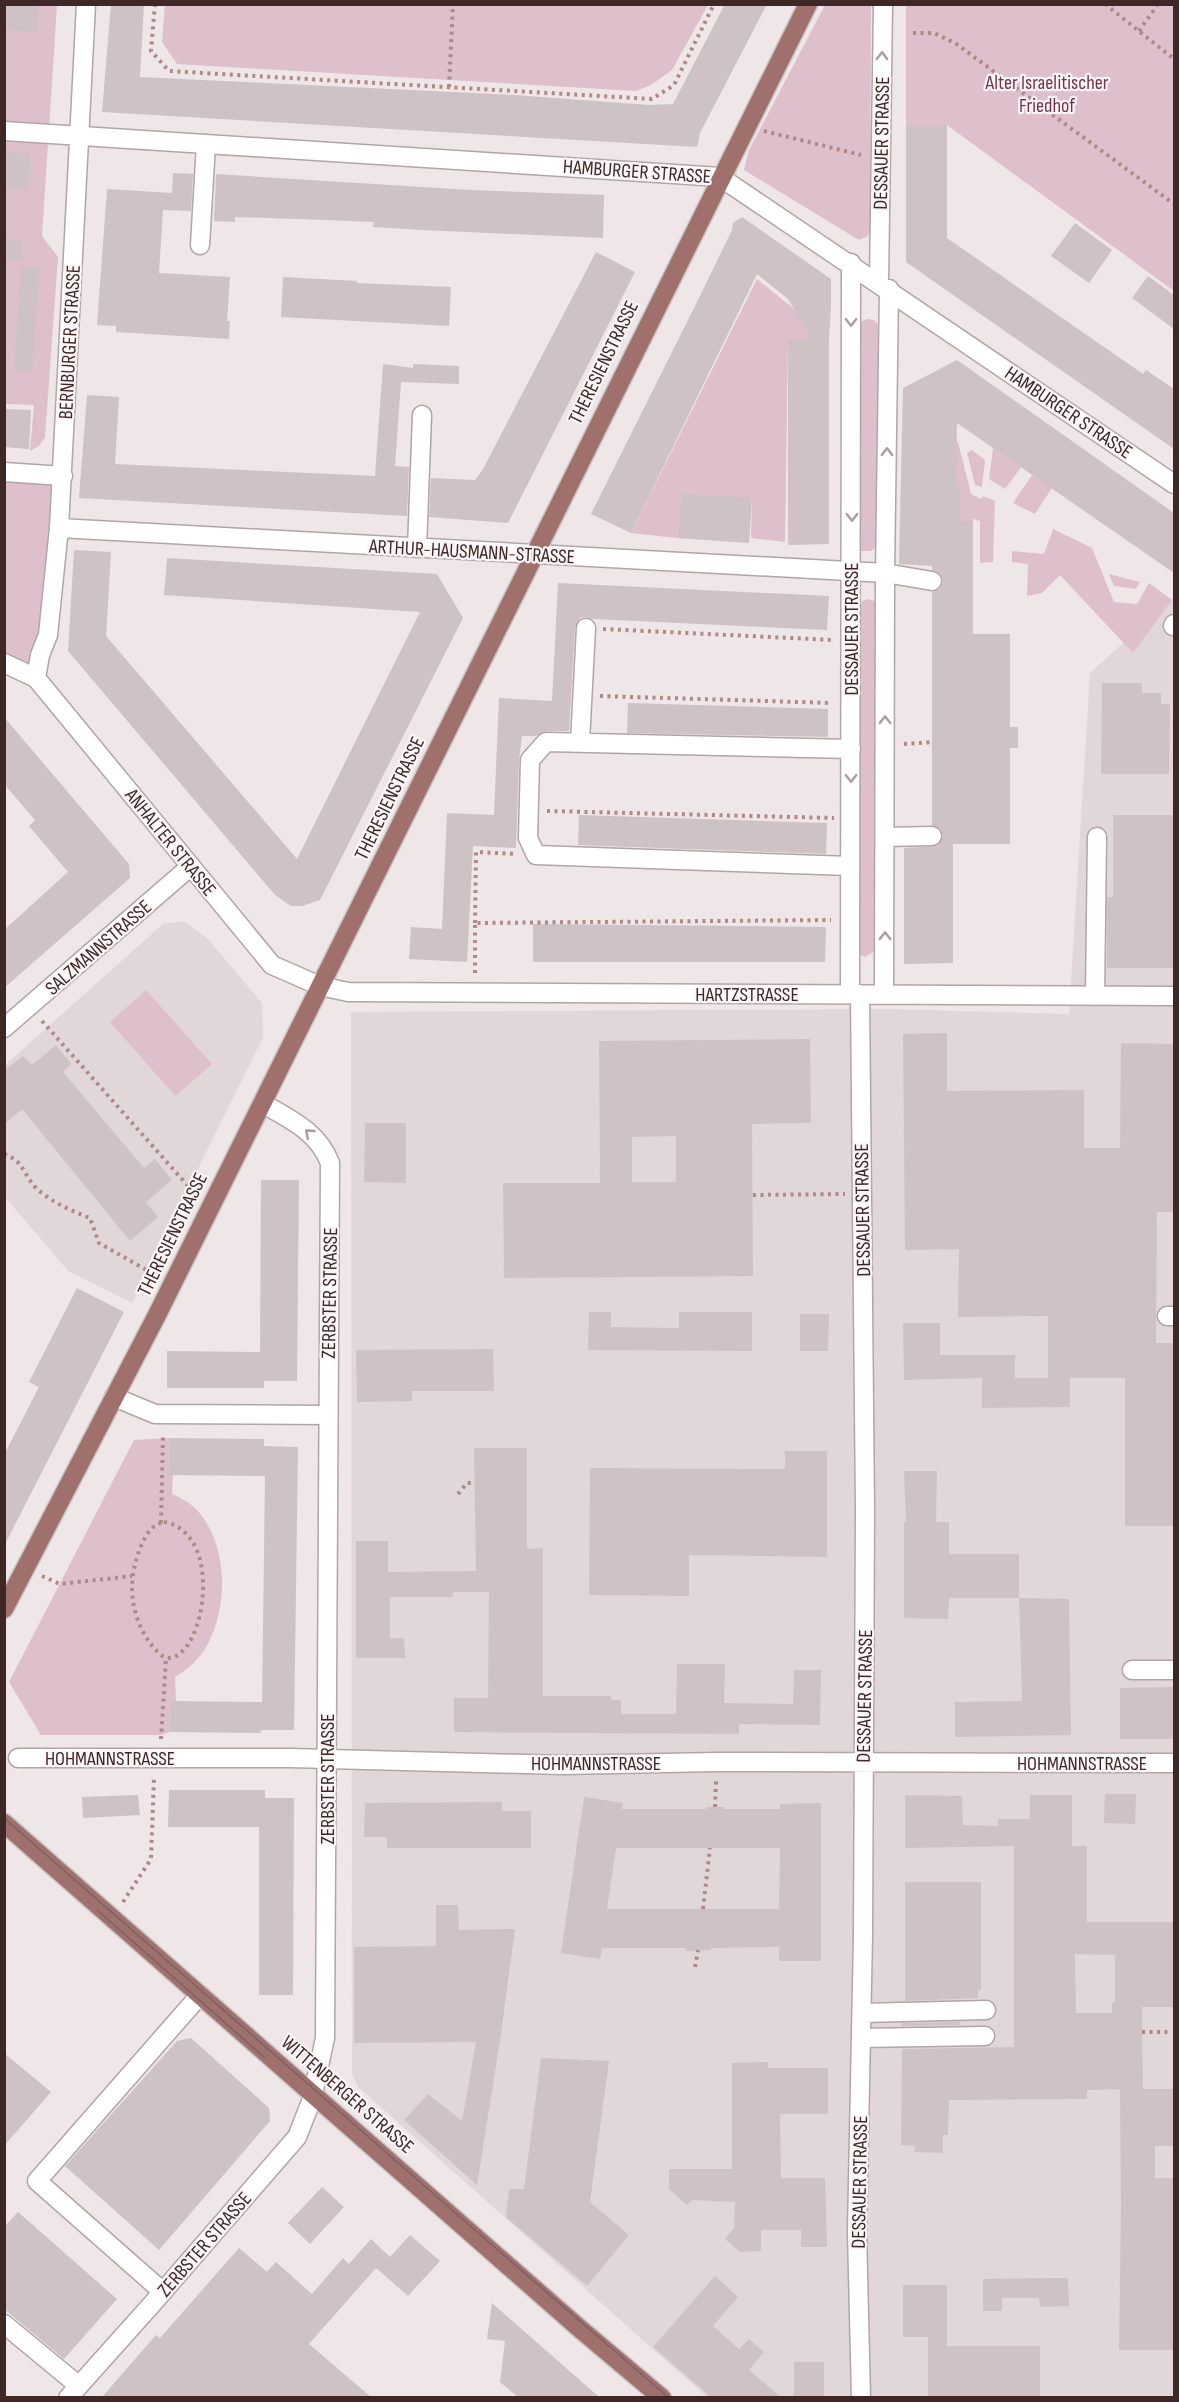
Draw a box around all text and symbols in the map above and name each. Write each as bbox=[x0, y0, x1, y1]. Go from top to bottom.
one-way arrow bbox=[876, 51, 889, 60]
park label: Alter Israelitischer Friedhof bbox=[984, 71, 1109, 118]
street label: DESSAUER STRASSE bbox=[869, 76, 895, 210]
street label: HAMBURGER STRASSE bbox=[562, 155, 712, 189]
street label: BERNBURGER STRASSE bbox=[54, 264, 86, 420]
street label: THERESIENSTRASSE bbox=[564, 297, 644, 428]
one-way arrow bbox=[845, 317, 857, 326]
street label: HAMBURGER STRASSE bbox=[1000, 361, 1137, 464]
one-way arrow bbox=[881, 447, 893, 456]
one-way arrow bbox=[846, 512, 858, 521]
street label: ARTHUR-HAUSMANN-STRASSE bbox=[367, 535, 575, 569]
street label: DESSAUER STRASSE bbox=[840, 562, 864, 696]
one-way arrow bbox=[879, 715, 891, 724]
street label: THERESIENSTRASSE bbox=[350, 733, 430, 864]
one-way arrow bbox=[845, 774, 857, 783]
street label: ANHALTER STRASSE bbox=[119, 783, 221, 901]
street label: SALZMANNSTRASSE bbox=[41, 895, 157, 1000]
one-way arrow bbox=[879, 931, 891, 940]
street label: HARTZSTRASSE bbox=[695, 983, 799, 1007]
one-way arrow bbox=[305, 1129, 316, 1140]
street label: DESSAUER STRASSE bbox=[850, 1143, 876, 1277]
street label: THERESIENSTRASSE bbox=[133, 1169, 213, 1300]
street label: ZERBSTER STRASSE bbox=[317, 1227, 343, 1359]
street label: DESSAUER STRASSE bbox=[852, 1629, 878, 1763]
street label: ZERBSTER STRASSE bbox=[316, 1713, 340, 1845]
street label: HOHMANNSTRASSE bbox=[45, 1747, 175, 1771]
street label: HOHMANNSTRASSE bbox=[531, 1752, 661, 1776]
street label: HOHMANNSTRASSE bbox=[1017, 1752, 1147, 1776]
street label: WITTENBERGER STRASSE bbox=[276, 2031, 419, 2159]
street label: DESSAUER STRASSE bbox=[847, 2115, 873, 2249]
street label: ZERBSTER STRASSE bbox=[153, 2187, 257, 2302]

